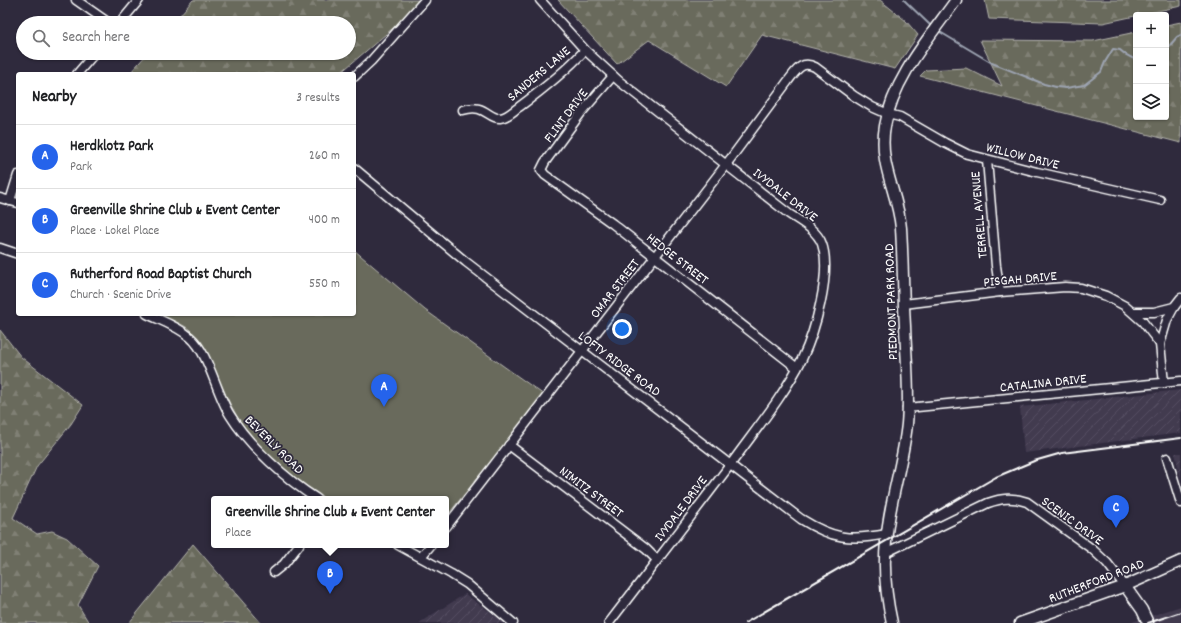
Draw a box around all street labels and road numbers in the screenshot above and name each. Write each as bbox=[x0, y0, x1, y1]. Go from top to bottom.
street label: SANDERS LANE bbox=[503, 42, 576, 107]
street label: FLINT DRIVE bbox=[539, 84, 594, 148]
street label: WILLOW DRIVE bbox=[984, 138, 1062, 176]
street label: IVYDALE DRIVE bbox=[748, 164, 822, 228]
street label: TERRELL AVENUE bbox=[966, 170, 994, 259]
street label: HEDGE STREET bbox=[641, 229, 713, 291]
street label: PIEDMONT PARK ROAD bbox=[880, 243, 904, 360]
street label: OMAR STREET bbox=[586, 255, 646, 323]
street label: PISGAH DRIVE bbox=[983, 267, 1058, 293]
street label: LOFTY RIDGE ROAD bbox=[573, 327, 664, 402]
street label: CATALINA DRIVE bbox=[999, 369, 1088, 398]
street label: BEVERLY ROAD bbox=[239, 411, 308, 480]
street label: NIMITZ STREET bbox=[555, 462, 627, 524]
street label: IVYDALE DRIVE bbox=[650, 472, 713, 546]
street label: SCENIC DRIVE bbox=[1037, 492, 1107, 551]
street label: RUTHERFORD ROAD bbox=[1046, 554, 1147, 609]

